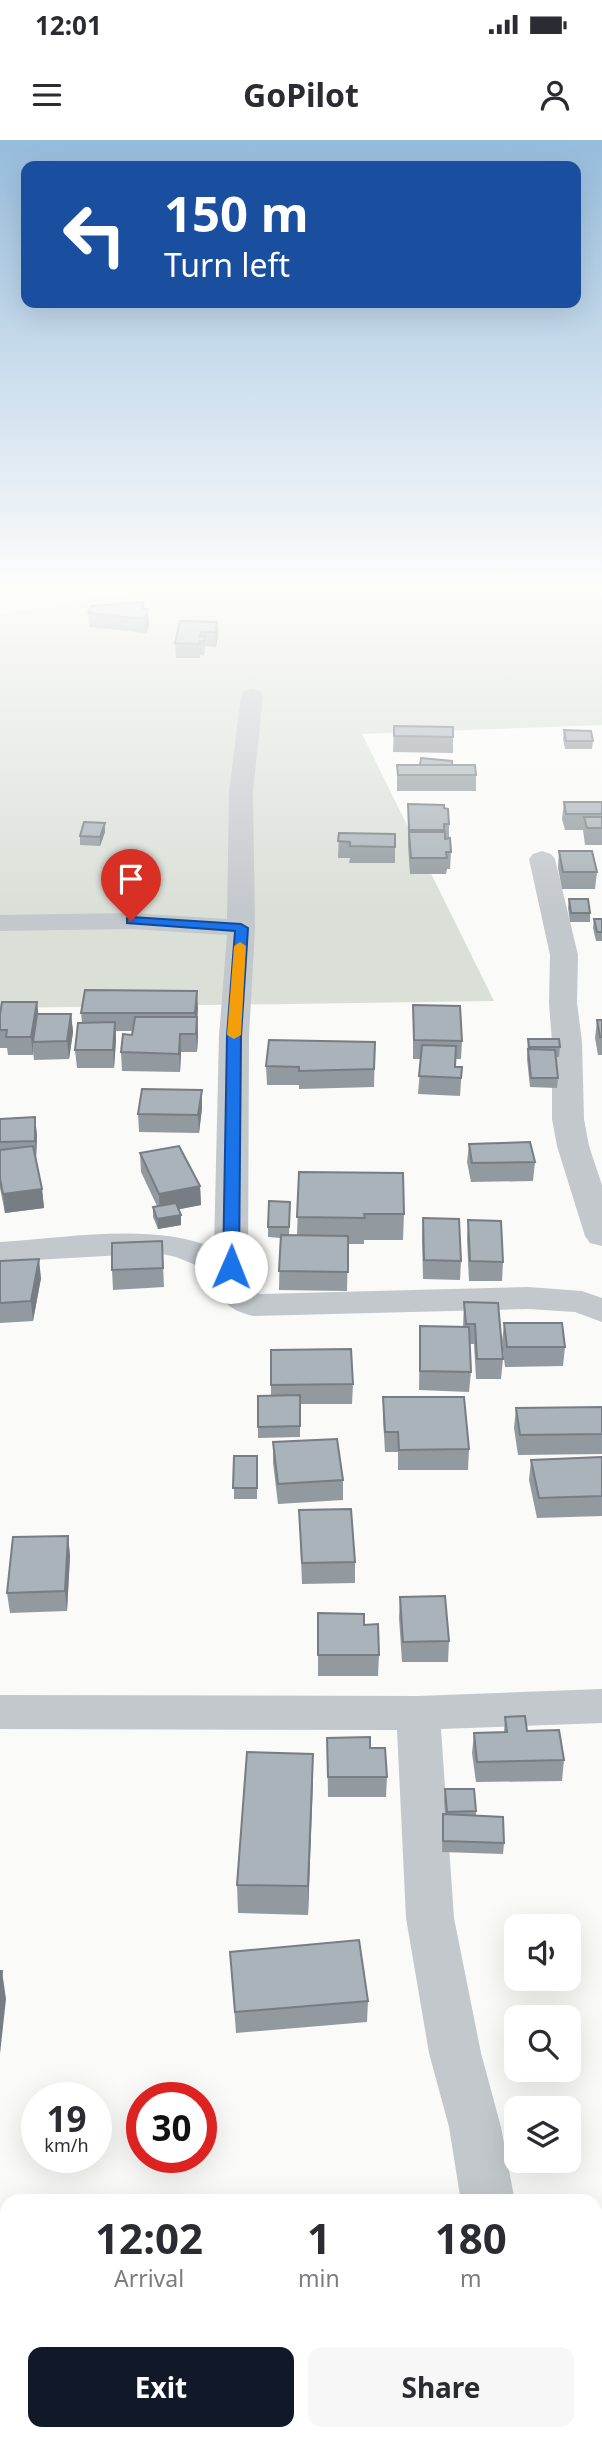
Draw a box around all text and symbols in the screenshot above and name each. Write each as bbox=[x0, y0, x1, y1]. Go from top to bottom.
text: 12:01 bbox=[35, 7, 102, 43]
text: GoPilot bbox=[243, 73, 359, 116]
icon: menu bbox=[28, 76, 66, 114]
icon: person bbox=[536, 76, 574, 114]
text: 150 m bbox=[164, 180, 309, 246]
icon: left bbox=[49, 189, 140, 280]
text: Turn left bbox=[164, 243, 290, 286]
pin bbox=[101, 849, 161, 921]
icon: arrive bbox=[112, 860, 150, 898]
position arrow bbox=[194, 1230, 268, 1304]
map controls bbox=[504, 1914, 581, 2173]
button: sound bbox=[504, 1914, 581, 1991]
button: search bbox=[504, 2005, 581, 2082]
speed limit sign: 30 bbox=[126, 2082, 217, 2173]
text: 19 bbox=[46, 2095, 87, 2142]
button: layers bbox=[504, 2096, 581, 2173]
text: km/h bbox=[44, 2133, 89, 2157]
text: 12:02 bbox=[95, 2209, 203, 2266]
text: 1 bbox=[307, 2209, 331, 2266]
text: 180 bbox=[435, 2209, 507, 2266]
text: Arrival bbox=[114, 2262, 184, 2294]
text: min bbox=[298, 2262, 340, 2294]
text: m bbox=[460, 2262, 482, 2294]
button: Exit bbox=[28, 2347, 294, 2427]
button: Share bbox=[308, 2347, 574, 2427]

